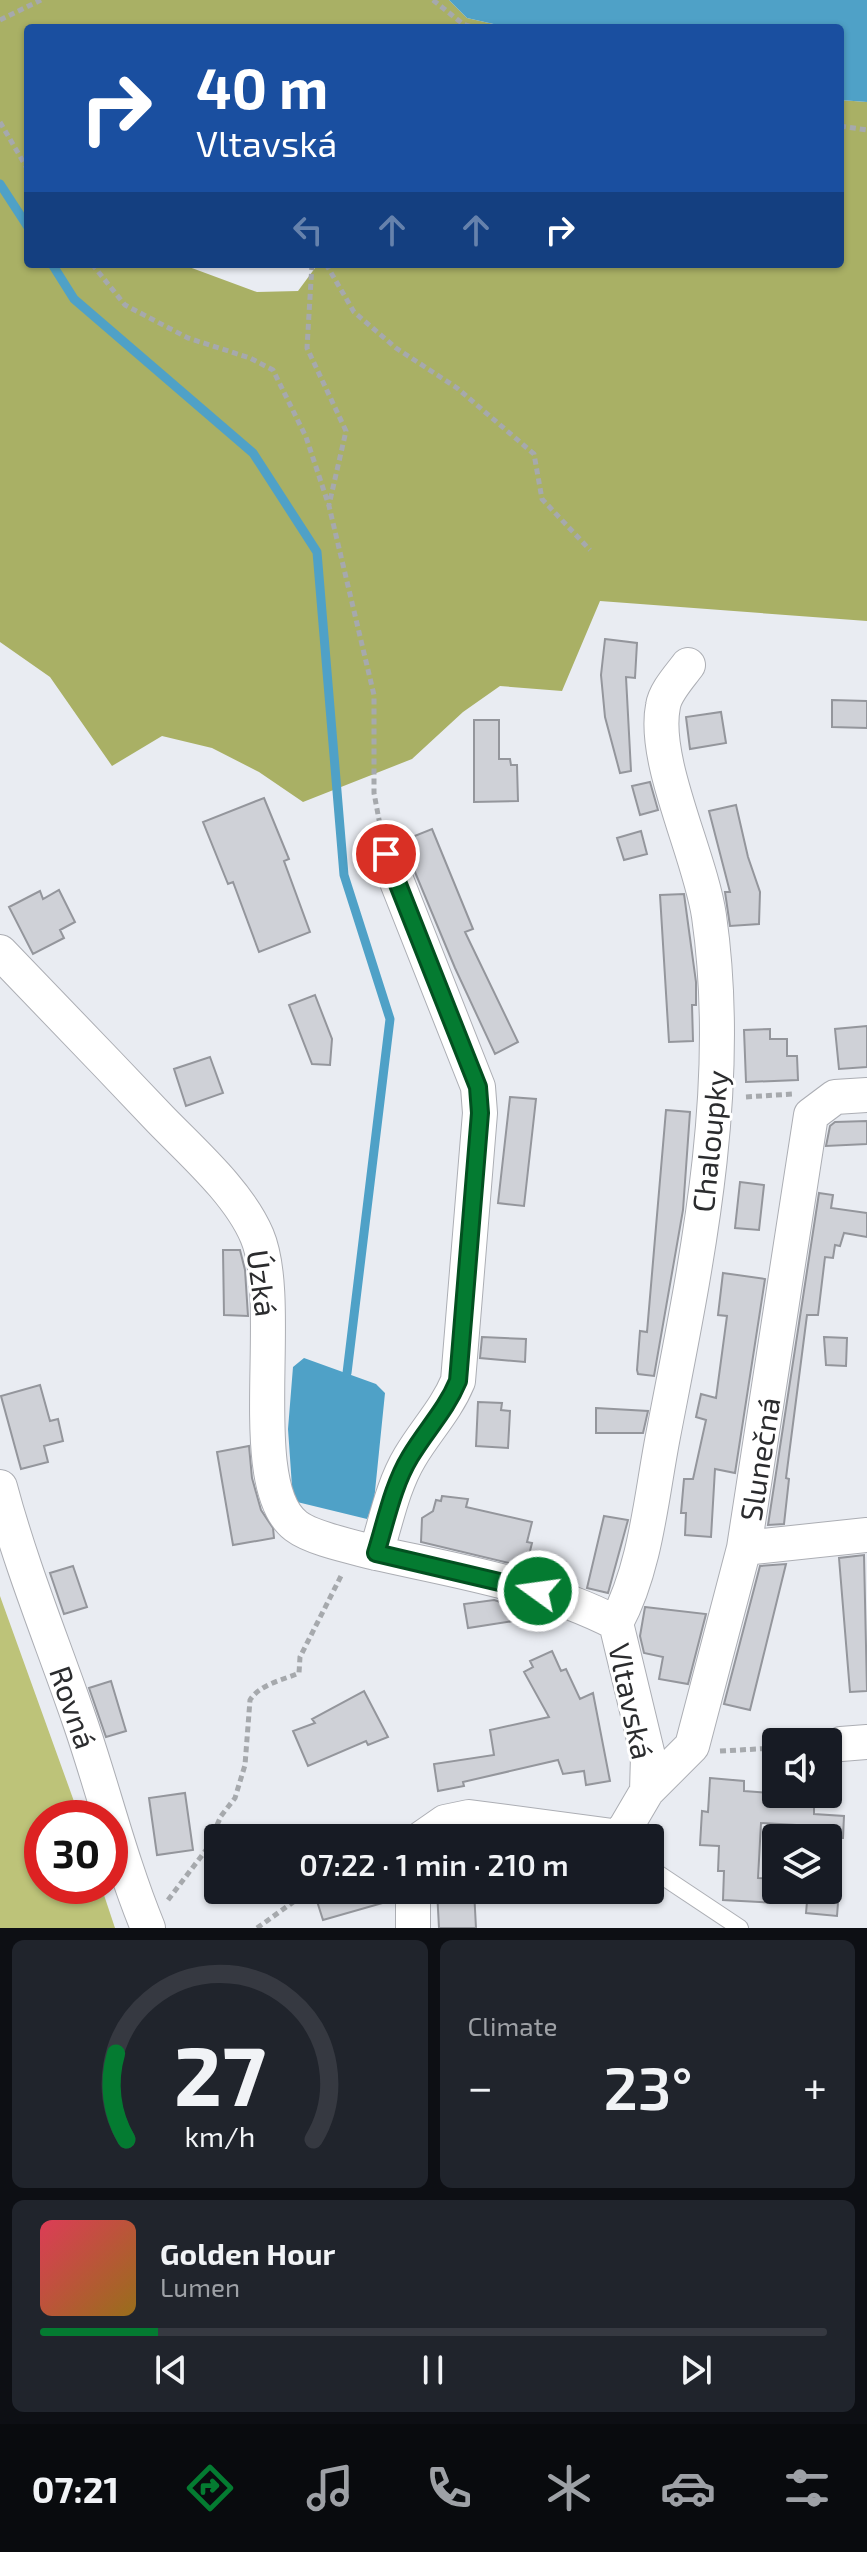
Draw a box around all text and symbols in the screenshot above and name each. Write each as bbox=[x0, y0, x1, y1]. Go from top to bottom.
text: 40 m bbox=[196, 53, 328, 120]
icon: right bbox=[64, 56, 168, 160]
text: Vltavská bbox=[196, 121, 337, 164]
icon: left bbox=[286, 208, 330, 252]
icon: ahead bbox=[370, 208, 414, 252]
icon: ahead bbox=[454, 208, 498, 252]
icon: right bbox=[538, 208, 582, 252]
pin bbox=[352, 820, 420, 888]
icon: arrive bbox=[364, 832, 408, 876]
street label: Chaloupky bbox=[684, 1068, 734, 1214]
street label: Úzká bbox=[241, 1247, 285, 1319]
street label: Slunečná bbox=[731, 1394, 787, 1524]
position arrow bbox=[496, 1549, 580, 1633]
street label: Vltavská bbox=[602, 1640, 662, 1762]
street label: Rovná bbox=[43, 1661, 105, 1753]
map controls bbox=[762, 1728, 842, 1904]
button: sound bbox=[762, 1728, 842, 1808]
speed limit sign: 30 bbox=[24, 1800, 128, 1904]
button: layers bbox=[762, 1824, 842, 1904]
text: 07:22 · 1 min · 210 m bbox=[299, 1846, 569, 1882]
text: Climate bbox=[468, 2010, 557, 2041]
text: 27 bbox=[174, 2023, 266, 2123]
text: 23° bbox=[603, 2050, 693, 2122]
text: − bbox=[468, 2059, 493, 2112]
text: + bbox=[803, 2059, 827, 2112]
text: km/h bbox=[184, 2118, 255, 2153]
text: Golden Hour bbox=[160, 2235, 335, 2271]
text: Lumen bbox=[160, 2271, 240, 2302]
icon: previous bbox=[149, 2348, 193, 2392]
icon: pause bbox=[411, 2348, 455, 2392]
icon: next bbox=[674, 2348, 718, 2392]
icon: directions bbox=[182, 2460, 238, 2516]
icon: music bbox=[302, 2460, 358, 2516]
icon: phone bbox=[421, 2460, 477, 2516]
icon: climate bbox=[541, 2460, 597, 2516]
icon: car bbox=[660, 2460, 716, 2516]
icon: filters bbox=[779, 2460, 835, 2516]
text: 07:21 bbox=[32, 2467, 119, 2510]

